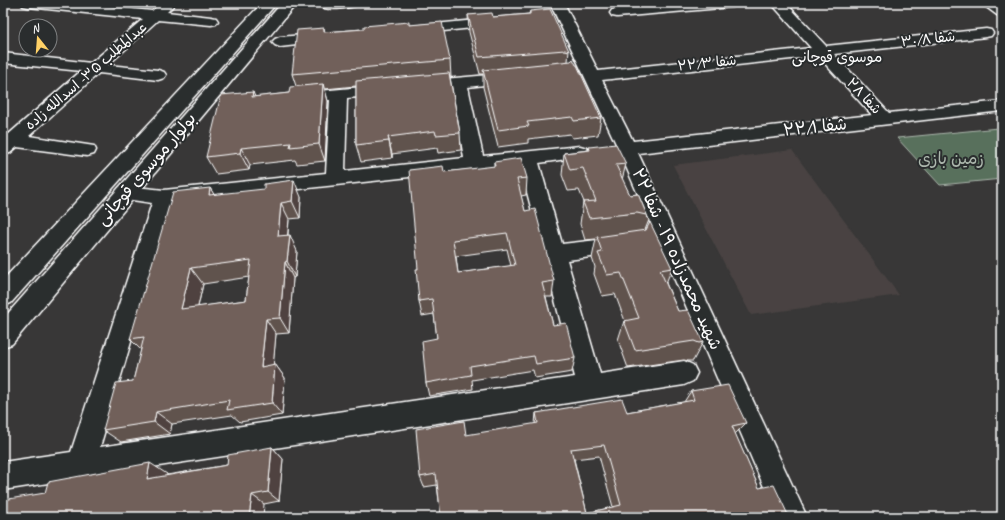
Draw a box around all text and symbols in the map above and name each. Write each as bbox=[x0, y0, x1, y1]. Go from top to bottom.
north arrow bbox=[18, 18, 58, 58]
street label: عبدالمطلب ۳۵- اسدالله زاده bbox=[22, 18, 150, 134]
text: N bbox=[30, 20, 42, 36]
street label: شفا ۳۰/۸ bbox=[900, 28, 956, 50]
district label: موسوی قوچانی bbox=[792, 48, 882, 67]
street label: شفا ۲۲/۳ bbox=[677, 51, 737, 75]
street label: شفا ۲۸ bbox=[843, 74, 885, 118]
street label: بولوار موسوی قوچانی bbox=[91, 108, 201, 230]
street label: ۲۲/۱ شفا bbox=[782, 113, 848, 141]
park label: زمین بازی bbox=[918, 148, 984, 169]
street label: شهید محمدزاده ۱۹ - شفا ۲۲ bbox=[627, 165, 727, 353]

